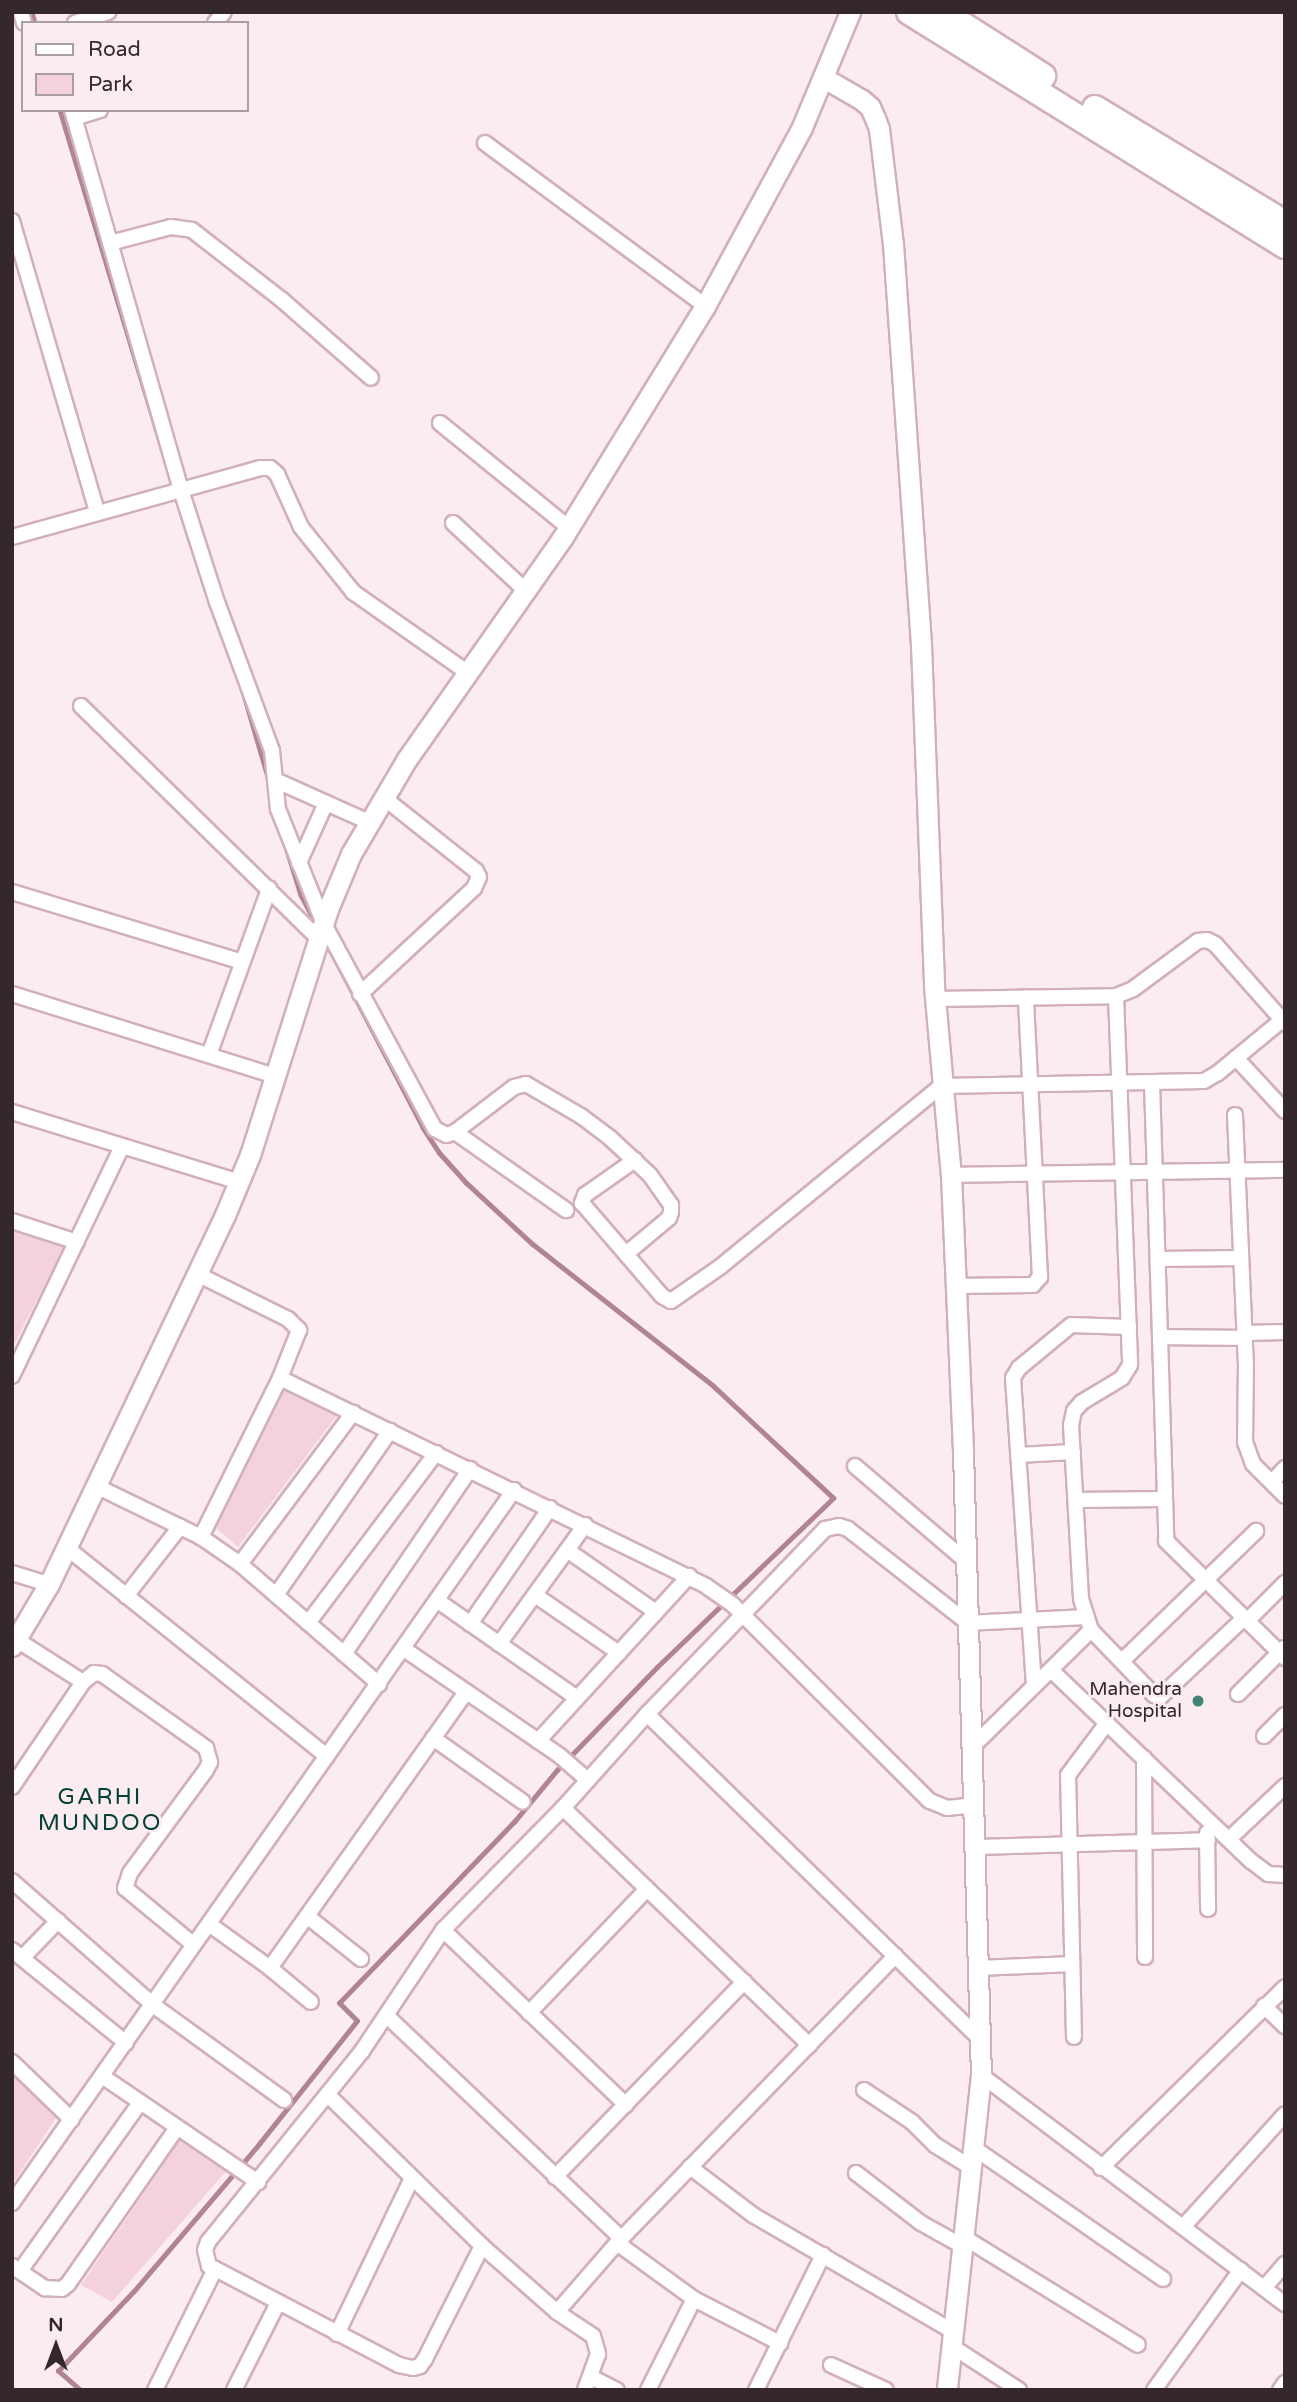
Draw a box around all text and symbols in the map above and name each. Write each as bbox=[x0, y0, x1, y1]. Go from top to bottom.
legend bbox=[21, 21, 248, 112]
text: Road bbox=[88, 37, 141, 62]
text: Park bbox=[88, 72, 133, 97]
place label: Mahendra Hospital bbox=[1089, 1679, 1182, 1723]
marker: Mahendra Hospital bbox=[1188, 1691, 1208, 1711]
district label: GARHI MUNDOO bbox=[38, 1783, 162, 1837]
north arrow bbox=[21, 2311, 91, 2381]
text: N bbox=[48, 2314, 64, 2336]

